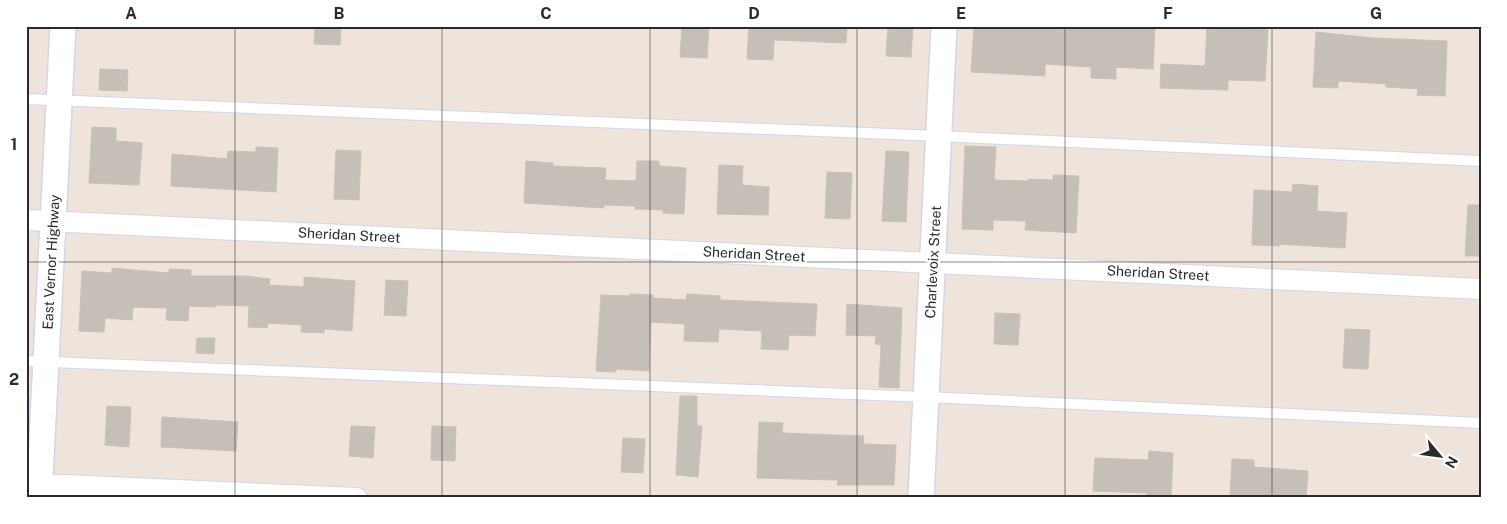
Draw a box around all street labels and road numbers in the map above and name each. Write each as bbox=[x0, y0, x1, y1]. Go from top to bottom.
street label: East Vernor Highway bbox=[39, 194, 63, 330]
street label: Charlevoix Street bbox=[922, 205, 944, 319]
street label: Sheridan Street bbox=[297, 224, 401, 246]
street label: Sheridan Street bbox=[702, 243, 806, 265]
street label: Sheridan Street bbox=[1106, 262, 1210, 284]

